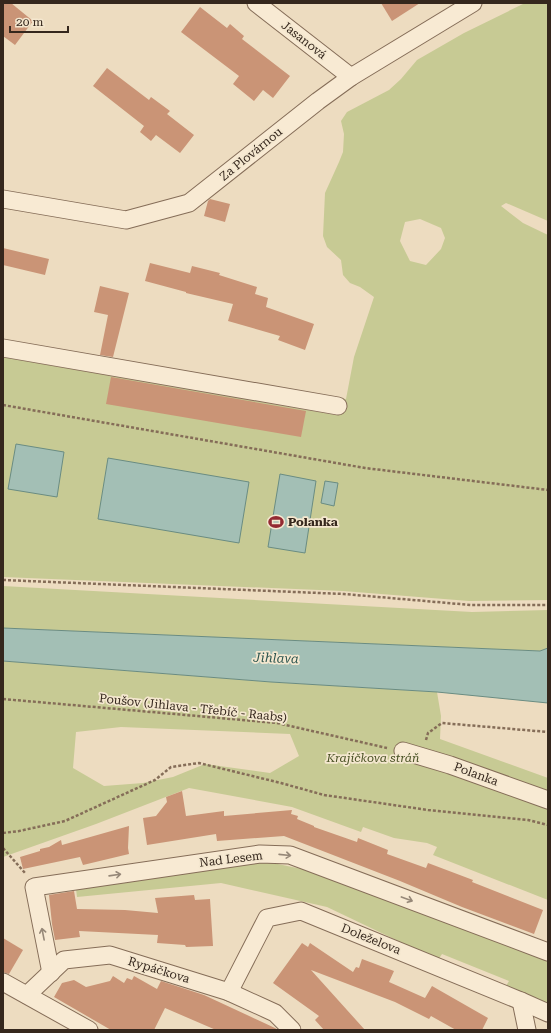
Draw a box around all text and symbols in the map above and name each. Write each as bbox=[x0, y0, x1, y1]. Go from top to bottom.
scale bar bbox=[10, 8, 68, 34]
text: 20 m bbox=[16, 15, 43, 29]
street label: Jasanová bbox=[279, 18, 330, 62]
street label: Za Plovárnou bbox=[217, 124, 285, 183]
sports icon: Polanka bbox=[267, 513, 285, 531]
place label: Polanka bbox=[288, 515, 338, 529]
water label: Jihlava bbox=[252, 650, 299, 666]
street label: Poušov (Jihlava - Třebíč - Raabs) bbox=[98, 691, 288, 725]
park label: Krajíčkova stráň bbox=[325, 751, 420, 765]
street label: Polanka bbox=[452, 760, 501, 789]
street label: Nad Lesem bbox=[198, 848, 264, 870]
one-way arrow bbox=[278, 852, 291, 859]
one-way arrow bbox=[108, 871, 121, 879]
one-way arrow bbox=[401, 896, 413, 904]
street label: Doleželova bbox=[339, 921, 403, 957]
one-way arrow bbox=[39, 928, 47, 941]
street label: Rypáčkova bbox=[126, 954, 192, 986]

